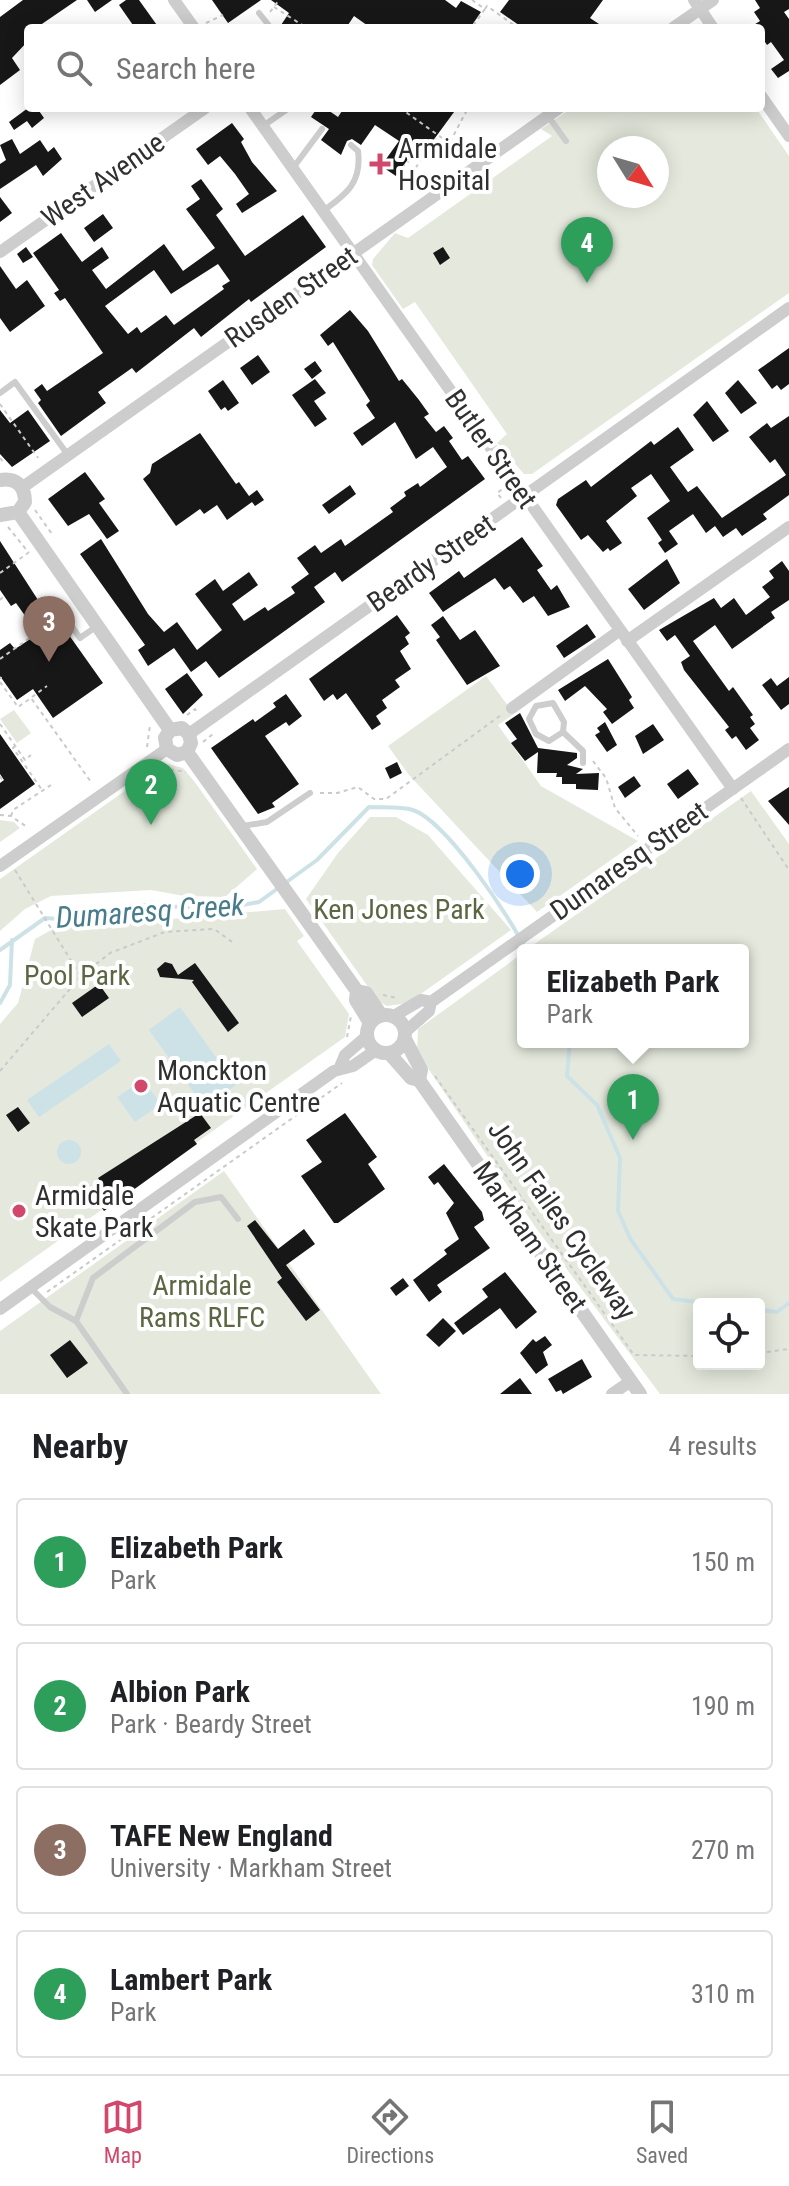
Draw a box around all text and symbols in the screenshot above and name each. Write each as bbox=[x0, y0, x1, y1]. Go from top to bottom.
search box bbox=[24, 24, 765, 112]
icon: search bbox=[52, 46, 96, 90]
text: Search here bbox=[116, 51, 256, 86]
street label: West Avenue bbox=[35, 126, 171, 234]
place label: Armidale Hospital bbox=[398, 132, 497, 197]
north arrow bbox=[597, 136, 669, 208]
marker: Armidale Hospital bbox=[369, 153, 391, 175]
pin: 4 bbox=[561, 217, 613, 283]
street label: Rusden Street bbox=[219, 239, 363, 355]
street label: Butler Street bbox=[438, 383, 544, 515]
street label: Beardy Street bbox=[361, 507, 501, 619]
pin: 3 bbox=[23, 596, 75, 662]
pin: 2 bbox=[125, 759, 177, 825]
street label: Dumaresq Street bbox=[544, 795, 714, 927]
your location bbox=[500, 854, 540, 894]
water label: Dumaresq Creek bbox=[55, 887, 246, 935]
park label: Ken Jones Park bbox=[313, 893, 485, 926]
popup bbox=[517, 944, 749, 1048]
park label: Pool Park bbox=[24, 959, 130, 992]
text: Elizabeth Park bbox=[547, 964, 719, 999]
text: Park bbox=[547, 999, 593, 1029]
place label: Monckton Aquatic Centre bbox=[157, 1054, 320, 1119]
pin: 1 bbox=[607, 1074, 659, 1140]
marker: Monckton Aquatic Centre bbox=[132, 1077, 150, 1095]
street label: John Failes Cycleway bbox=[481, 1114, 643, 1326]
street label: Markham Street bbox=[466, 1156, 594, 1318]
place label: Armidale Skate Park bbox=[35, 1179, 154, 1244]
marker: Armidale Skate Park bbox=[10, 1202, 28, 1220]
park label: Armidale Rams RLFC bbox=[139, 1269, 265, 1334]
map controls bbox=[693, 1298, 765, 1370]
button: locate bbox=[693, 1298, 765, 1370]
text: Nearby bbox=[32, 1426, 128, 1466]
text: 4 results bbox=[668, 1431, 757, 1461]
text: Elizabeth Park bbox=[110, 1530, 283, 1565]
text: 1 bbox=[53, 1547, 67, 1577]
text: 150 m bbox=[691, 1547, 755, 1577]
text: Park bbox=[110, 1565, 156, 1595]
text: Albion Park bbox=[110, 1674, 250, 1709]
text: 2 bbox=[53, 1691, 67, 1721]
text: 190 m bbox=[691, 1691, 755, 1721]
text: Park · Beardy Street bbox=[110, 1709, 312, 1739]
text: TAFE New England bbox=[110, 1818, 333, 1853]
text: 3 bbox=[53, 1835, 67, 1865]
text: 270 m bbox=[691, 1835, 755, 1865]
text: University · Markham Street bbox=[110, 1853, 392, 1883]
text: Lambert Park bbox=[110, 1962, 272, 1997]
text: 4 bbox=[53, 1979, 67, 2009]
text: 310 m bbox=[691, 1979, 755, 2009]
text: Park bbox=[110, 1997, 156, 2027]
tab: Map bbox=[101, 2095, 145, 2168]
tab: Directions bbox=[346, 2095, 434, 2168]
tab: Saved bbox=[636, 2095, 688, 2168]

